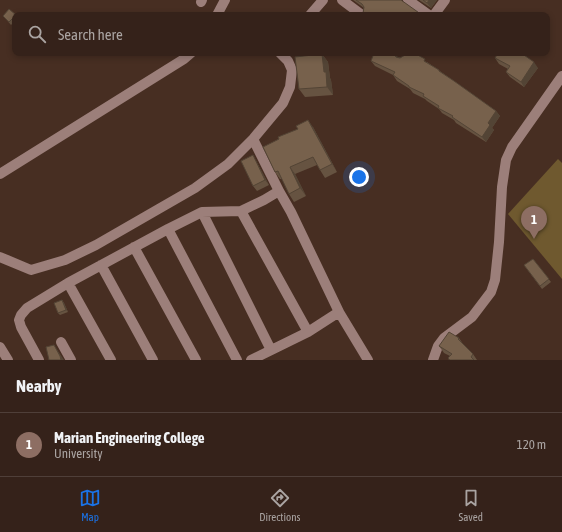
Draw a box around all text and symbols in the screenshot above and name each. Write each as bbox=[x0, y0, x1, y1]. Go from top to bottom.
search box bbox=[12, 12, 550, 56]
icon: search bbox=[26, 23, 48, 45]
text: Search here bbox=[58, 26, 123, 43]
your location bbox=[349, 167, 369, 187]
pin: 1 bbox=[521, 206, 547, 239]
text: Nearby bbox=[16, 376, 62, 396]
text: Marian Engineering College bbox=[54, 429, 205, 446]
text: 1 bbox=[26, 437, 32, 452]
text: 120 m bbox=[517, 437, 546, 452]
text: University bbox=[54, 446, 103, 461]
tab: Map bbox=[79, 487, 101, 523]
tab: Directions bbox=[259, 487, 300, 523]
tab: Saved bbox=[459, 487, 483, 523]

